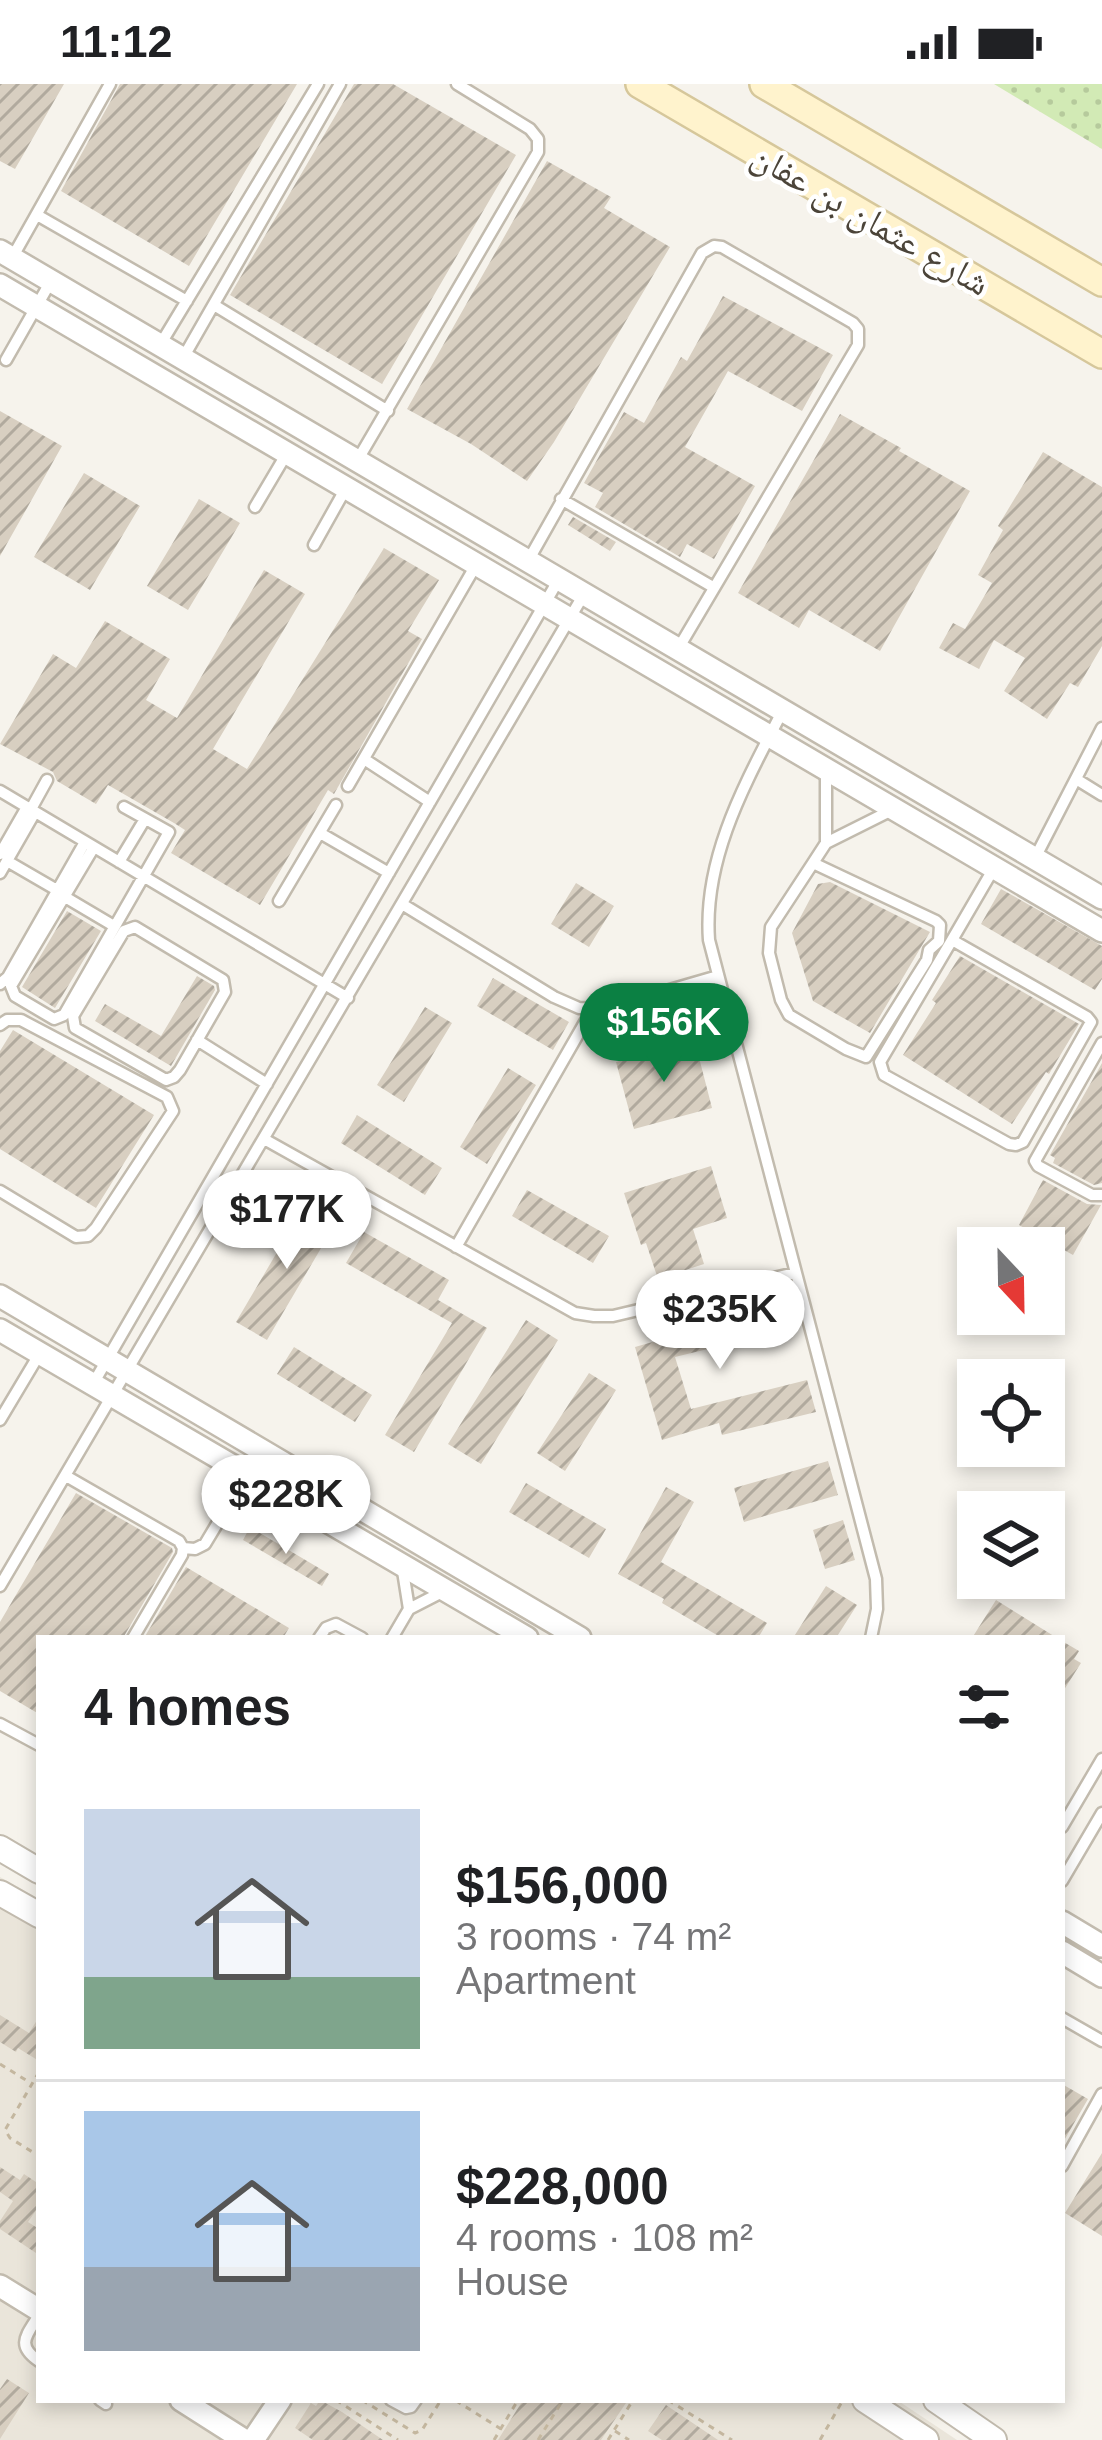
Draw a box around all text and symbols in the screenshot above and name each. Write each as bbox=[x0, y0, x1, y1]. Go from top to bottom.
text: 11:12 bbox=[60, 16, 173, 67]
street label: شارع عثمان بن عفان bbox=[744, 134, 997, 305]
pin: $156K bbox=[580, 983, 748, 1085]
text: $156K bbox=[607, 1000, 721, 1043]
pin: $177K bbox=[203, 1170, 371, 1272]
text: $177K bbox=[230, 1187, 344, 1230]
north arrow bbox=[957, 1227, 1065, 1335]
map controls bbox=[957, 1227, 1065, 1599]
pin: $235K bbox=[636, 1270, 804, 1372]
text: $235K bbox=[663, 1287, 777, 1330]
button: locate bbox=[957, 1359, 1065, 1467]
pin: $228K bbox=[202, 1455, 370, 1557]
text: $228K bbox=[229, 1472, 343, 1515]
button: layers bbox=[957, 1491, 1065, 1599]
icon: filters bbox=[951, 1674, 1017, 1740]
text: 4 homes bbox=[84, 1679, 291, 1736]
icon: home bbox=[180, 1857, 324, 2001]
text: $156,000 bbox=[456, 1857, 669, 1914]
text: 3 rooms · 74 m² bbox=[456, 1915, 731, 1958]
text: Apartment bbox=[456, 1959, 636, 2002]
text: $228,000 bbox=[456, 2158, 669, 2215]
icon: home bbox=[180, 2159, 324, 2303]
text: 4 rooms · 108 m² bbox=[456, 2216, 753, 2259]
text: House bbox=[456, 2260, 569, 2303]

